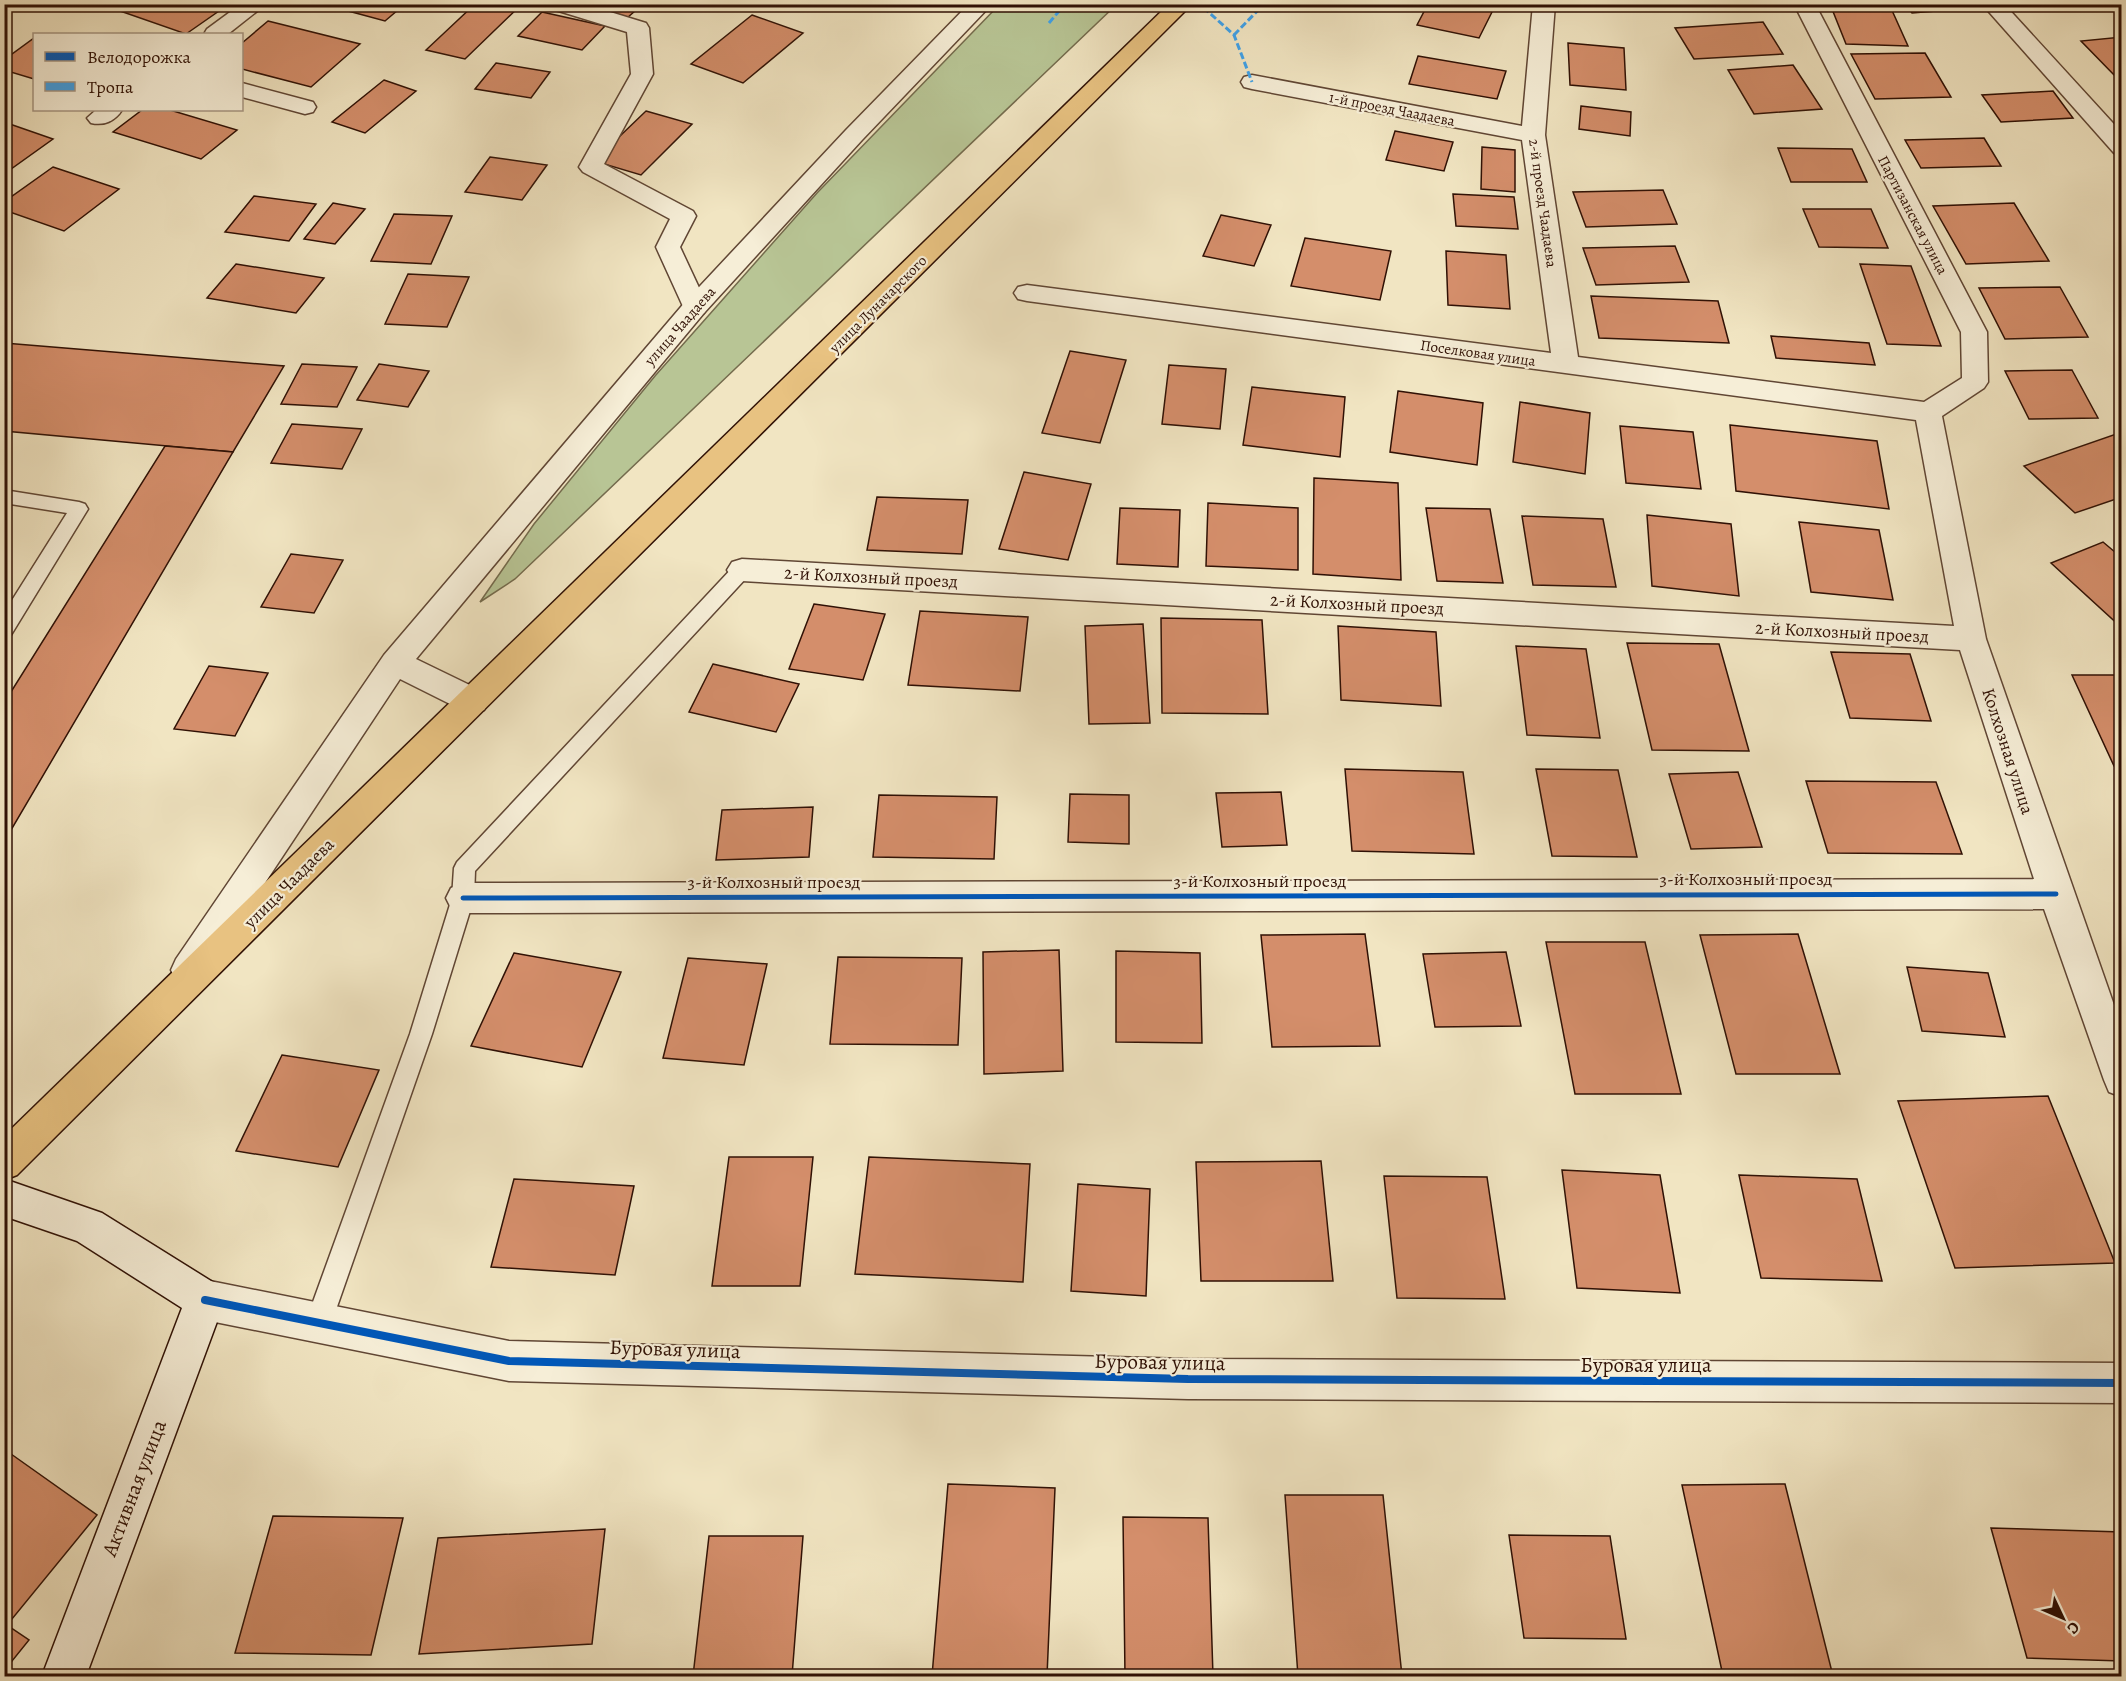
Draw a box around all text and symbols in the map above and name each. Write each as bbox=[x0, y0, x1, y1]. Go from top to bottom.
legend bbox=[33, 33, 243, 111]
text: Велодорожка bbox=[87, 45, 192, 69]
text: Тропа bbox=[87, 75, 134, 99]
street label: 1-й проезд Чаадаева bbox=[1327, 87, 1457, 131]
street label: 2-й проезд Чаадаева bbox=[1524, 137, 1562, 269]
street label: Партизанская улица bbox=[1873, 152, 1953, 278]
street label: улица Луначарского bbox=[824, 251, 931, 358]
street label: улица Чаадаева bbox=[639, 282, 720, 371]
street label: Поселковая улица bbox=[1419, 335, 1537, 371]
street label: 2-й Колхозный проезд bbox=[783, 560, 959, 594]
street label: 2-й Колхозный проезд bbox=[1269, 587, 1445, 621]
street label: 2-й Колхозный проезд bbox=[1754, 615, 1930, 649]
street label: Колхозная улица bbox=[1976, 685, 2040, 818]
street label: улица Чаадаева bbox=[238, 832, 340, 934]
street label: 3-й Колхозный проезд bbox=[1660, 867, 1833, 891]
street label: 3-й Колхозный проезд bbox=[1174, 869, 1347, 893]
street label: 3-й Колхозный проезд bbox=[688, 870, 861, 894]
street label: Буровая улица bbox=[609, 1333, 741, 1365]
street label: Буровая улица bbox=[1094, 1347, 1226, 1377]
street label: Буровая улица bbox=[1580, 1351, 1712, 1379]
street label: Активная улица bbox=[95, 1415, 173, 1561]
north arrow bbox=[2033, 1588, 2093, 1648]
text: С bbox=[2062, 1617, 2084, 1639]

